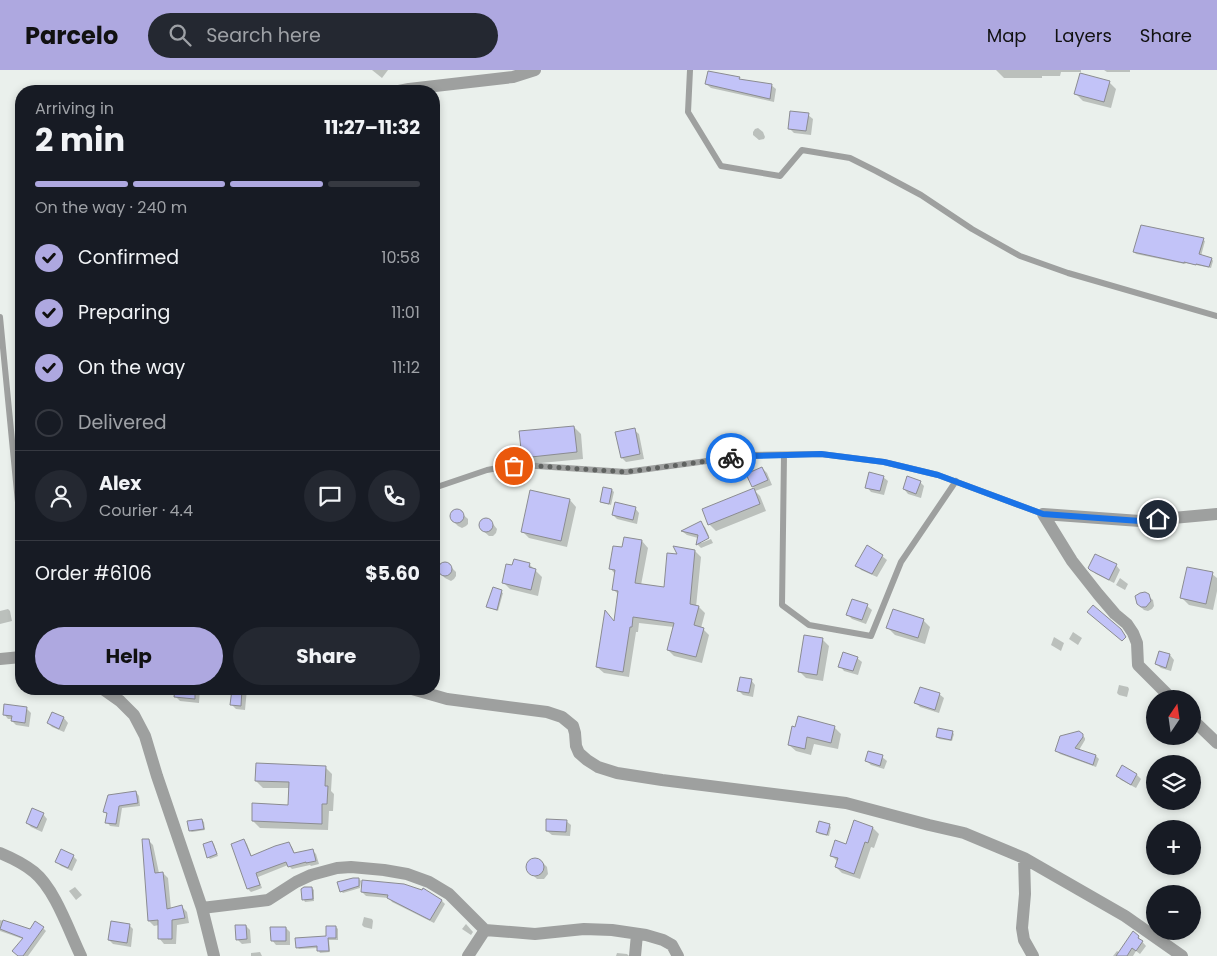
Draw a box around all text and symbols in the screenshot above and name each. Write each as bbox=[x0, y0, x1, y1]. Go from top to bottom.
search box bbox=[148, 13, 498, 58]
text: Parcelo bbox=[25, 19, 118, 52]
icon: search bbox=[166, 21, 194, 49]
text: Search here bbox=[206, 22, 321, 49]
text: Map bbox=[987, 23, 1027, 48]
text: Layers bbox=[1055, 23, 1112, 48]
text: Share bbox=[1140, 23, 1192, 48]
text: Arriving in bbox=[35, 97, 114, 120]
text: 11:27–11:32 bbox=[324, 114, 420, 141]
text: 2 min bbox=[35, 117, 125, 162]
text: On the way · 240 m bbox=[35, 196, 187, 219]
icon: check bbox=[35, 244, 63, 272]
text: Confirmed bbox=[78, 244, 179, 271]
text: 10:58 bbox=[381, 246, 420, 269]
icon: check bbox=[35, 299, 63, 327]
text: Preparing bbox=[78, 299, 170, 326]
text: 11:01 bbox=[391, 301, 420, 324]
icon: check bbox=[35, 354, 63, 382]
text: On the way bbox=[78, 354, 185, 381]
text: 11:12 bbox=[392, 356, 420, 379]
text: Delivered bbox=[78, 409, 167, 436]
courier bbox=[706, 433, 756, 483]
icon: bike bbox=[717, 444, 745, 472]
pin bbox=[493, 445, 535, 487]
icon: bag bbox=[500, 452, 528, 480]
button: person bbox=[35, 470, 87, 522]
text: Alex bbox=[99, 470, 141, 497]
button: chat bbox=[304, 470, 356, 522]
button: phone bbox=[368, 470, 420, 522]
pin bbox=[1137, 498, 1179, 540]
text: Courier · 4.4 bbox=[99, 499, 193, 522]
icon: home bbox=[1144, 505, 1172, 533]
text: Order #6106 bbox=[35, 560, 152, 587]
text: $5.60 bbox=[365, 560, 420, 587]
button: Help bbox=[35, 627, 223, 685]
button: Share bbox=[233, 627, 420, 685]
north arrow bbox=[1146, 690, 1201, 745]
map controls bbox=[1146, 690, 1201, 940]
button: layers bbox=[1146, 755, 1201, 810]
button: + bbox=[1146, 820, 1201, 875]
button: − bbox=[1146, 885, 1201, 940]

